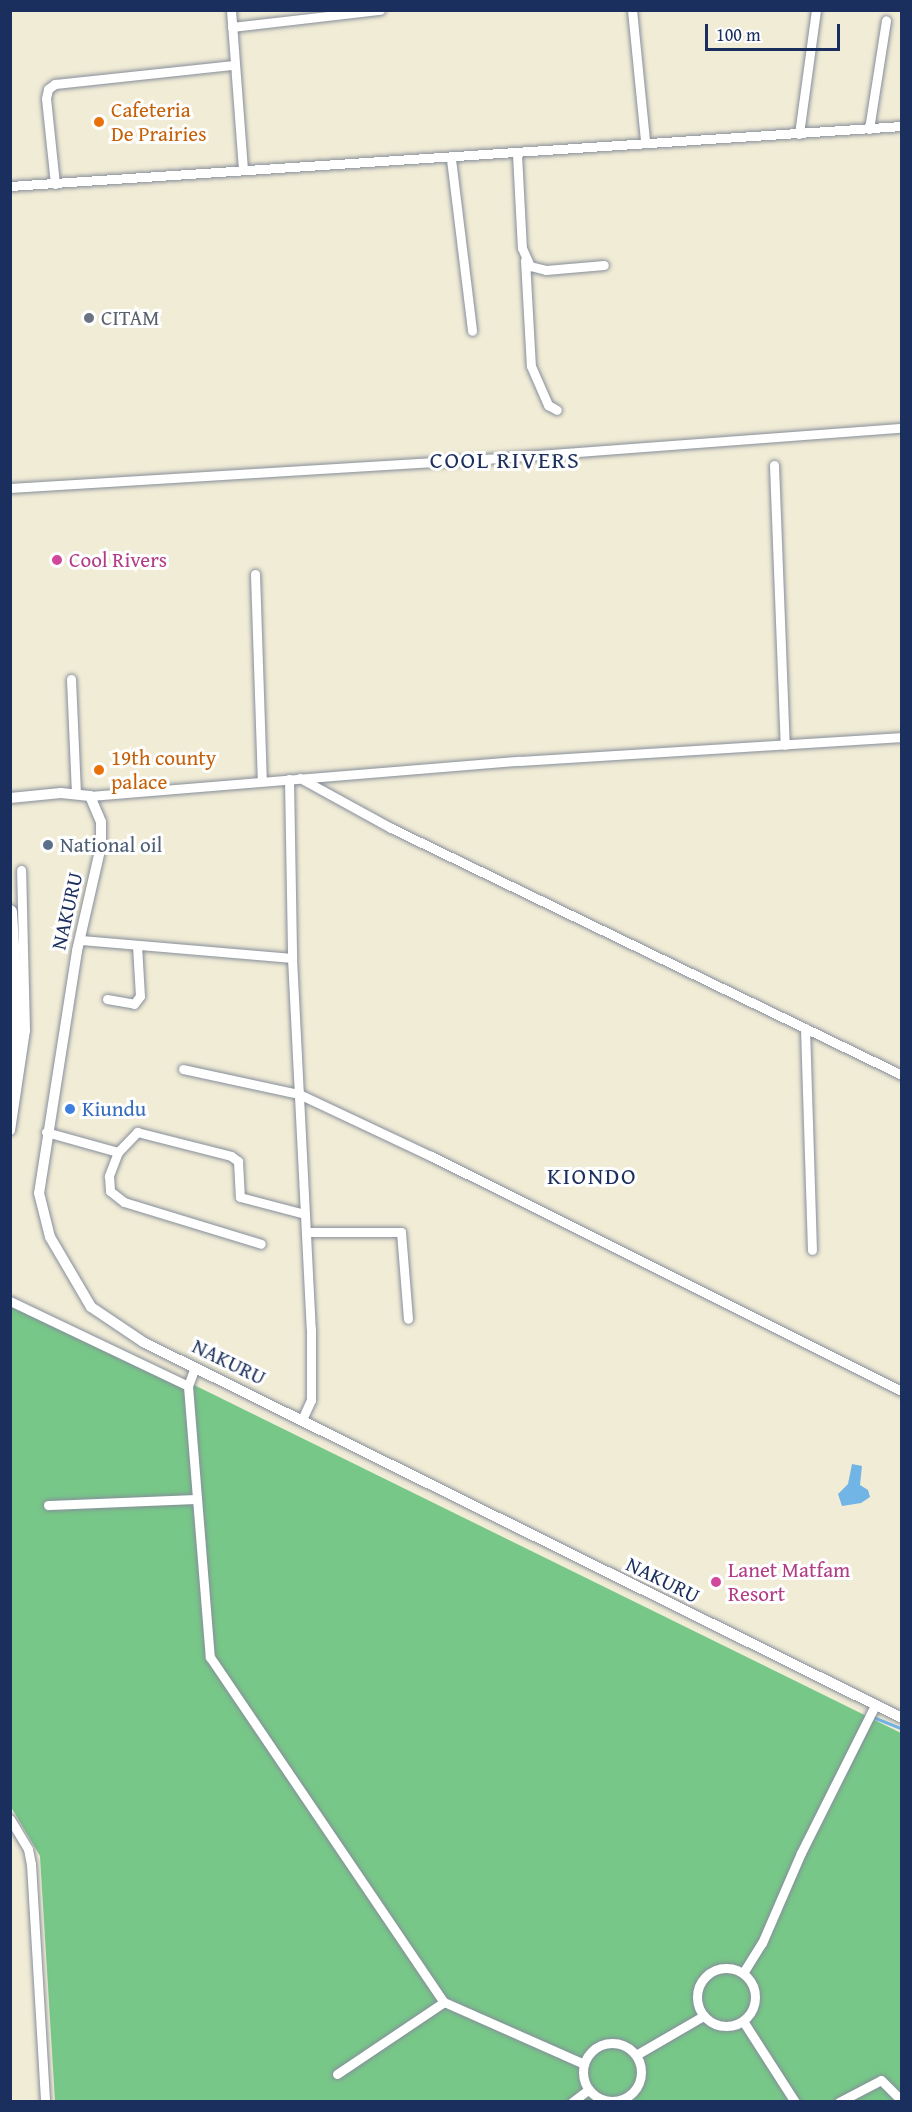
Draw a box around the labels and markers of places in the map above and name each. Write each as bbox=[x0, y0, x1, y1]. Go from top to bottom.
place label: Cafeteria De Prairies bbox=[111, 97, 207, 147]
marker: Cafeteria De Prairies bbox=[92, 115, 106, 129]
place label: CITAM bbox=[101, 305, 159, 331]
marker: CITAM bbox=[82, 311, 96, 325]
place label: Cool Rivers bbox=[69, 547, 167, 573]
marker: Cool Rivers bbox=[50, 553, 64, 567]
place label: 19th county palace bbox=[111, 745, 216, 795]
marker: 19th county palace bbox=[92, 763, 106, 777]
place label: National oil bbox=[60, 832, 162, 858]
marker: National oil bbox=[41, 838, 55, 852]
place label: Kiundu bbox=[82, 1096, 146, 1122]
marker: Kiundu bbox=[63, 1102, 77, 1116]
place label: Lanet Matfam Resort bbox=[728, 1557, 850, 1607]
marker: Lanet Matfam Resort bbox=[709, 1575, 723, 1589]

